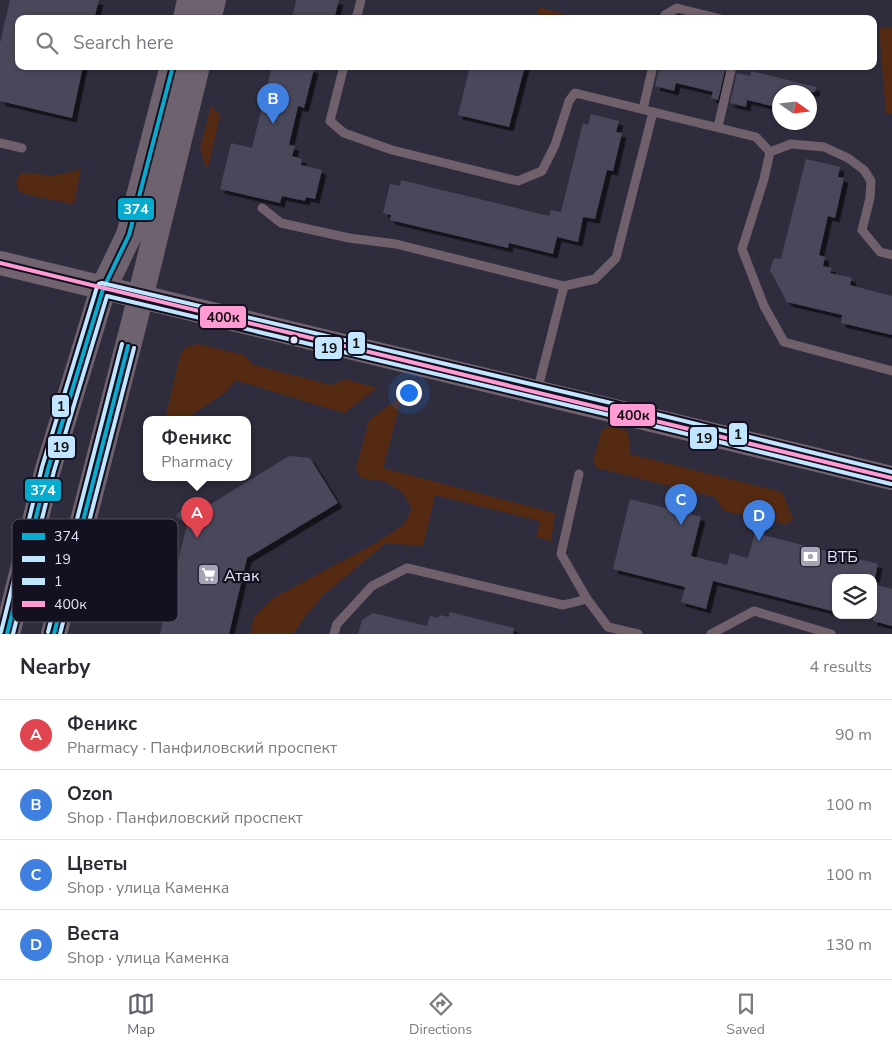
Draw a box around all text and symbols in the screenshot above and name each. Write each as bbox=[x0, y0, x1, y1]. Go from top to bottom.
search box bbox=[15, 15, 877, 70]
icon: search bbox=[33, 29, 61, 57]
text: Search here bbox=[73, 30, 174, 56]
pin: B bbox=[257, 83, 289, 124]
north arrow bbox=[772, 85, 817, 130]
line badge: 374 bbox=[117, 197, 155, 221]
text: 374 bbox=[123, 200, 149, 219]
line badge: 400к bbox=[199, 305, 247, 329]
text: 400к bbox=[206, 308, 240, 327]
line badge: 1 bbox=[347, 331, 366, 355]
text: 1 bbox=[352, 334, 360, 353]
unlabelled marker bbox=[289, 335, 299, 345]
line badge: 19 bbox=[314, 336, 343, 360]
text: 19 bbox=[321, 339, 337, 358]
your location bbox=[396, 380, 422, 406]
line badge: 1 bbox=[51, 394, 70, 418]
text: 1 bbox=[57, 397, 65, 416]
line badge: 400к bbox=[609, 403, 656, 427]
text: 400к bbox=[616, 406, 650, 425]
popup bbox=[143, 416, 251, 481]
line badge: 1 bbox=[728, 422, 748, 446]
text: Феникс bbox=[161, 425, 232, 451]
text: 1 bbox=[734, 425, 742, 444]
line badge: 19 bbox=[689, 426, 718, 450]
text: 19 bbox=[696, 429, 712, 448]
line badge: 19 bbox=[47, 435, 76, 459]
text: 19 bbox=[53, 438, 69, 457]
text: Pharmacy bbox=[161, 451, 233, 473]
line badge: 374 bbox=[24, 478, 62, 502]
text: 374 bbox=[30, 481, 56, 500]
pin: C bbox=[665, 484, 697, 525]
pin: A bbox=[181, 497, 213, 538]
pin: D bbox=[743, 500, 775, 541]
legend bbox=[12, 519, 178, 622]
text: 374 bbox=[54, 527, 79, 546]
bank icon: ВТБ bbox=[799, 544, 823, 568]
place label: ВТБ bbox=[827, 546, 858, 568]
text: 19 bbox=[54, 550, 71, 569]
supermarket icon: Атак bbox=[196, 563, 220, 587]
place label: Атак bbox=[224, 565, 260, 587]
text: 1 bbox=[54, 572, 62, 591]
map controls bbox=[832, 574, 877, 619]
button: layers bbox=[832, 574, 877, 619]
text: 400к bbox=[54, 595, 87, 614]
text: Nearby bbox=[20, 653, 90, 681]
text: 4 results bbox=[810, 656, 872, 678]
text: Феникс bbox=[67, 711, 137, 737]
text: A bbox=[30, 724, 42, 746]
text: 90 m bbox=[835, 724, 872, 746]
text: Pharmacy · Панфиловский проспект bbox=[67, 737, 337, 759]
text: Ozon bbox=[67, 781, 113, 807]
text: B bbox=[30, 794, 42, 816]
text: 100 m bbox=[825, 794, 872, 816]
text: Shop · Панфиловский проспект bbox=[67, 807, 303, 829]
text: Цветы bbox=[67, 851, 128, 877]
text: C bbox=[31, 864, 41, 886]
text: 100 m bbox=[825, 864, 872, 886]
text: Shop · улица Каменка bbox=[67, 877, 229, 899]
text: Веста bbox=[67, 921, 120, 947]
text: D bbox=[30, 934, 42, 956]
text: 130 m bbox=[825, 934, 872, 956]
text: Shop · улица Каменка bbox=[67, 947, 229, 969]
tab: Map bbox=[127, 990, 155, 1039]
tab: Directions bbox=[409, 990, 472, 1039]
tab: Saved bbox=[726, 990, 765, 1039]

